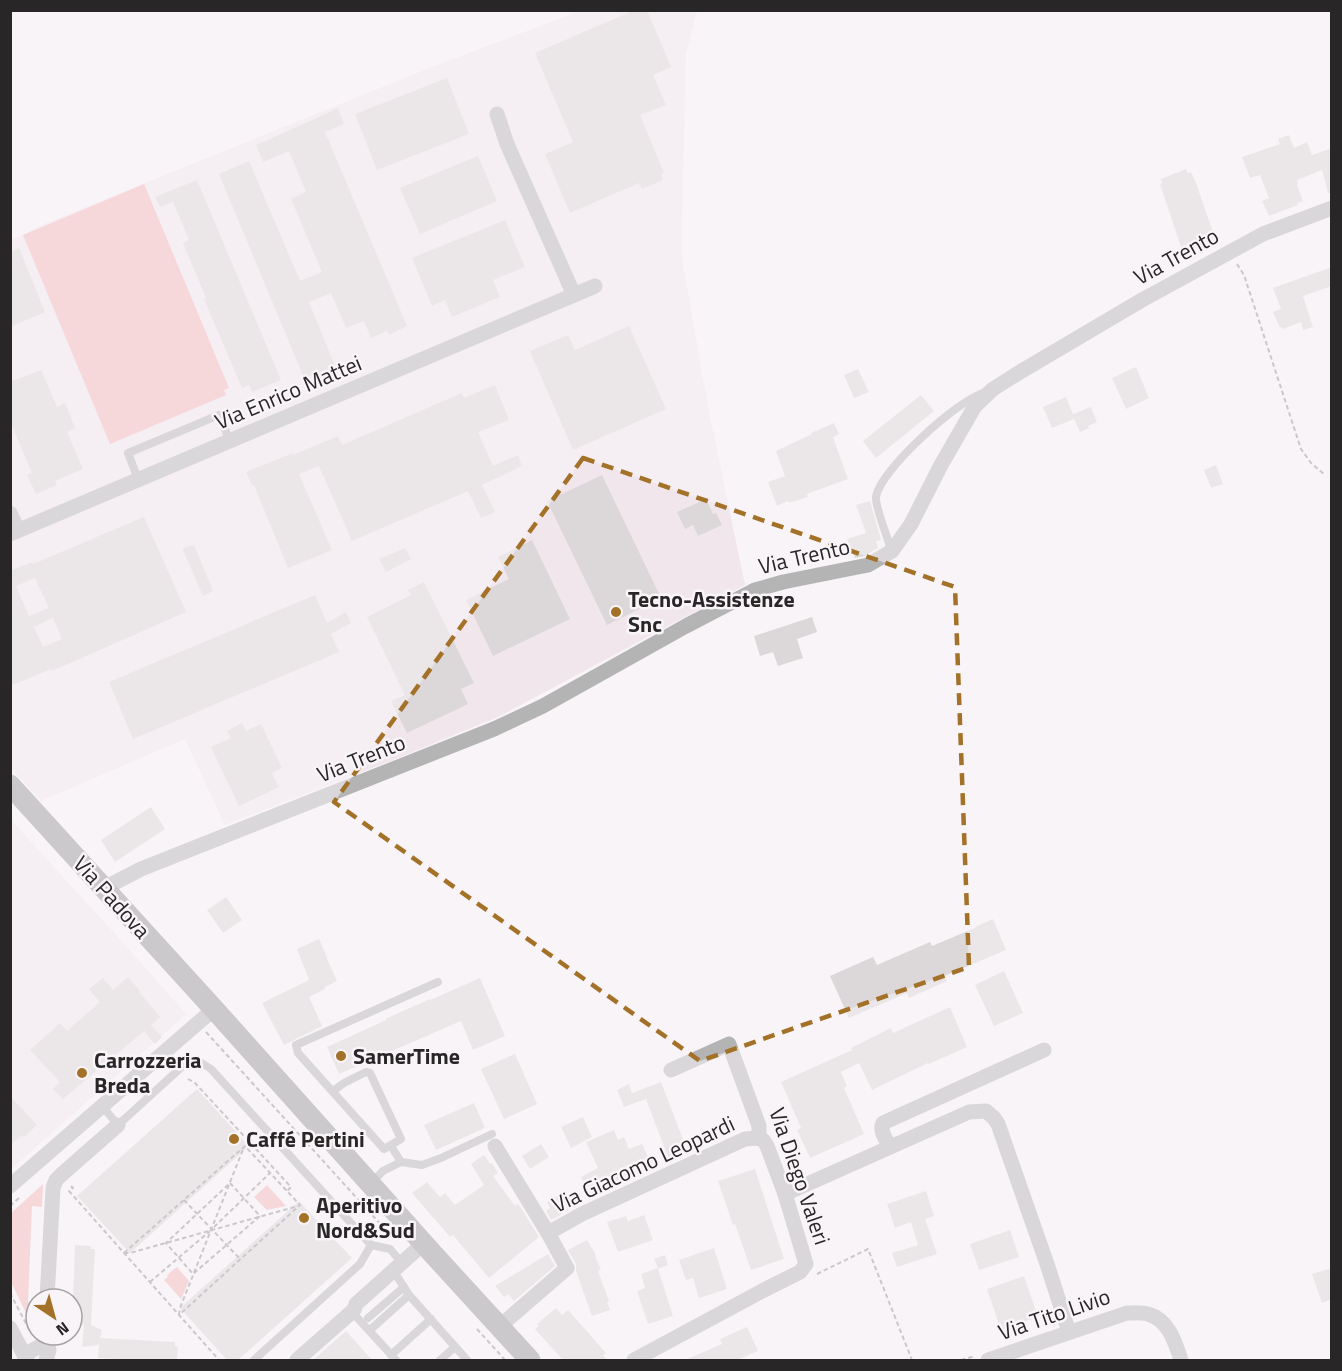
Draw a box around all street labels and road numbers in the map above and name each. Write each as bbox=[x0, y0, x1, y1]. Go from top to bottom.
street label: Via Trento bbox=[1127, 219, 1225, 293]
street label: Via Enrico Mattei bbox=[209, 346, 367, 438]
street label: Via Trento bbox=[755, 529, 853, 583]
street label: Via Trento bbox=[312, 725, 410, 791]
street label: Via Padova bbox=[65, 848, 159, 946]
street label: Via Diego Valeri bbox=[761, 1103, 839, 1249]
street label: Via Giacomo Leopardi bbox=[546, 1107, 740, 1221]
street label: Via Tito Livio bbox=[993, 1279, 1115, 1349]

